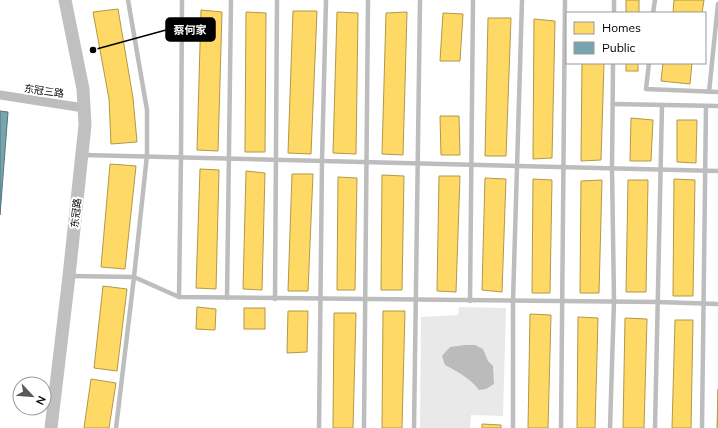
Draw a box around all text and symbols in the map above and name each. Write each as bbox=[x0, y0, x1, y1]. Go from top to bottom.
legend bbox=[566, 12, 706, 64]
callout: 蔡何家 bbox=[166, 18, 215, 41]
text: Homes bbox=[602, 20, 641, 35]
text: 蔡何家 bbox=[174, 23, 207, 37]
text: Public bbox=[602, 40, 636, 55]
street label: 东冠三路 bbox=[23, 82, 65, 100]
street label: 东冠路 bbox=[68, 197, 84, 229]
north arrow bbox=[12, 376, 52, 416]
text: N bbox=[33, 394, 49, 407]

